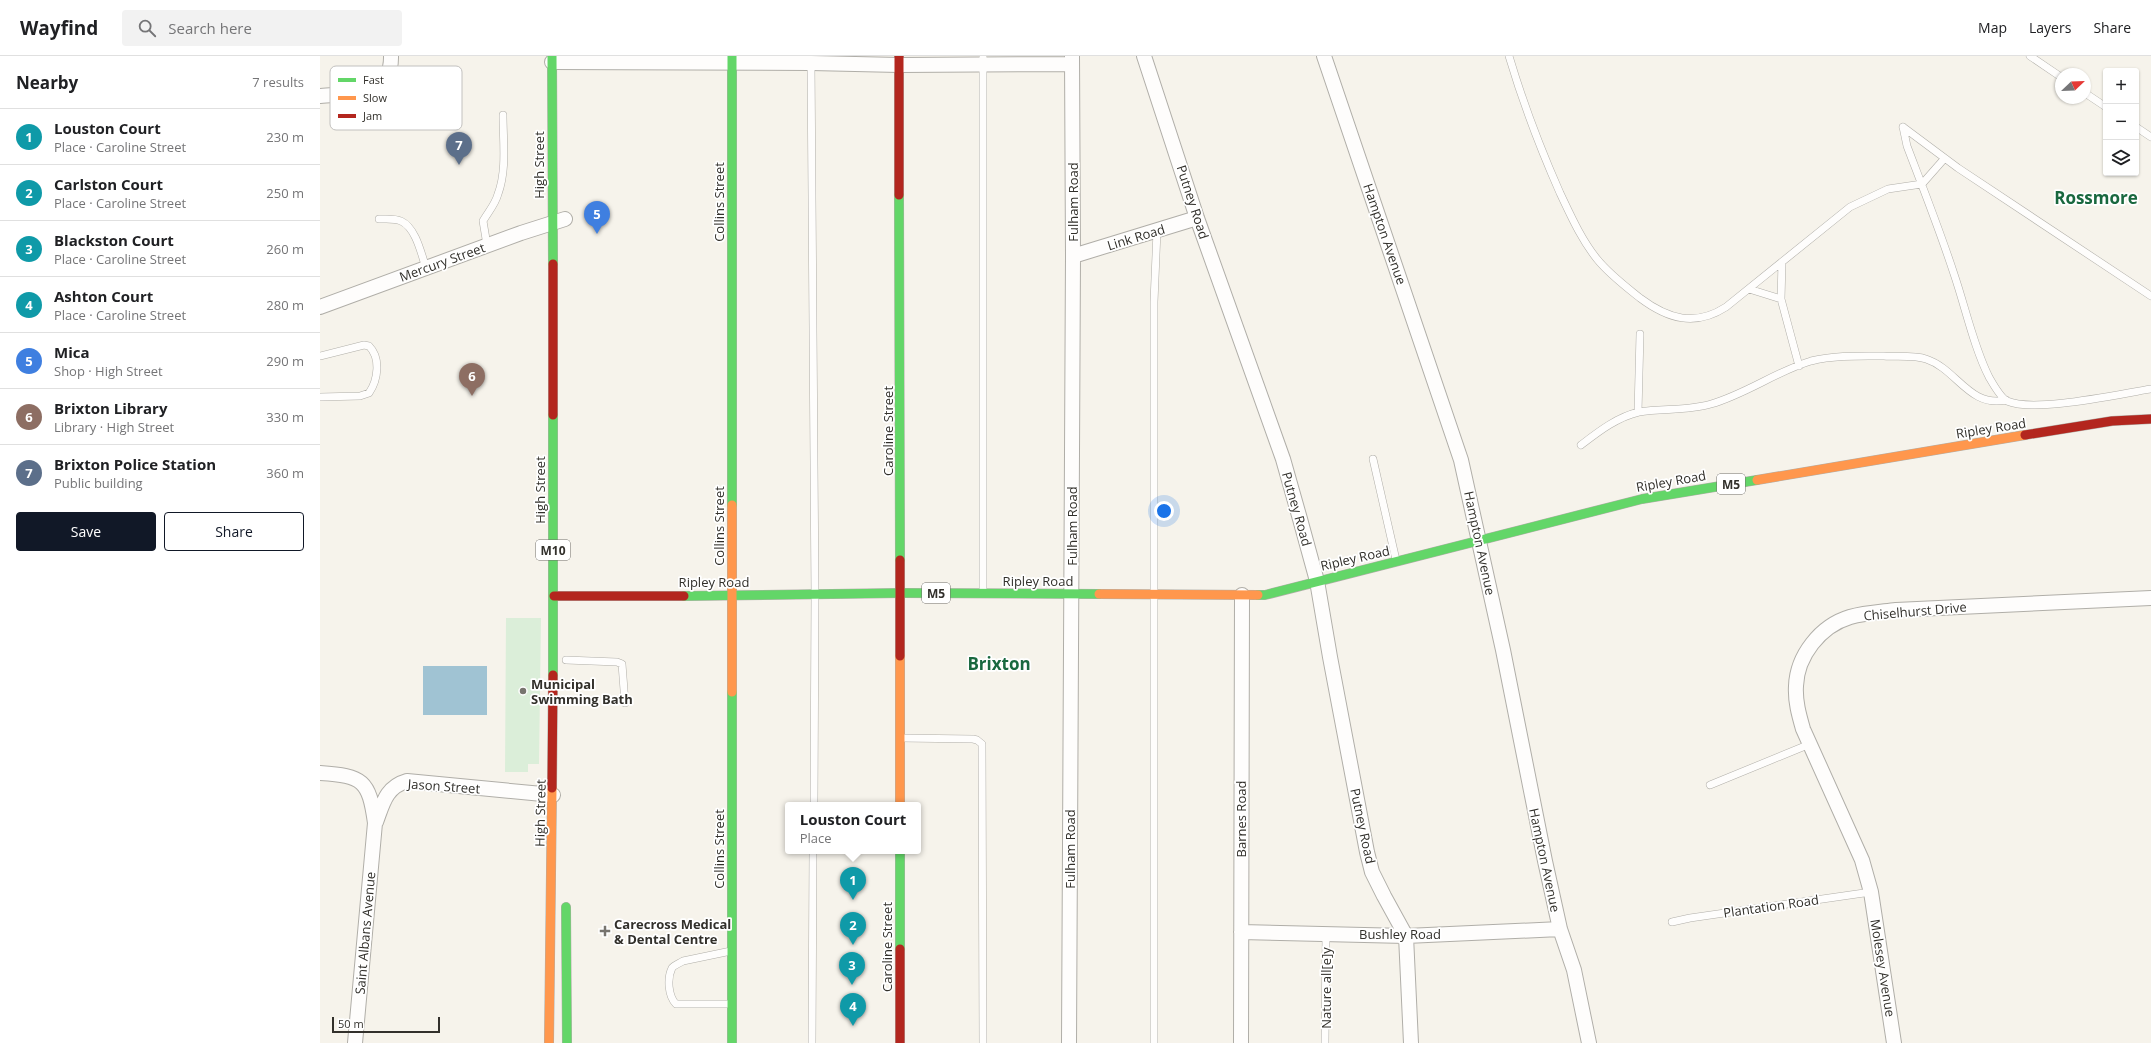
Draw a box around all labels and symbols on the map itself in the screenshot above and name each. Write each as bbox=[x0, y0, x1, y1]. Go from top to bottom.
legend bbox=[330, 66, 462, 130]
north arrow bbox=[2055, 68, 2091, 104]
text: Fast bbox=[363, 72, 384, 87]
text: Slow bbox=[363, 90, 387, 105]
text: Jam bbox=[362, 108, 382, 123]
street label: High Street bbox=[530, 131, 548, 199]
pin: 7 bbox=[446, 132, 472, 165]
street label: Collins Street bbox=[710, 162, 728, 242]
street label: Fulham Road bbox=[1064, 162, 1082, 242]
street label: Putney Road bbox=[1173, 163, 1213, 241]
street label: Hampton Avenue bbox=[1359, 181, 1411, 287]
district label: Rossmore bbox=[2054, 186, 2138, 209]
pin: 5 bbox=[584, 201, 610, 234]
street label: Link Road bbox=[1105, 220, 1167, 254]
street label: Mercury Street bbox=[397, 238, 488, 286]
pin: 6 bbox=[459, 363, 485, 396]
street label: Caroline Street bbox=[879, 386, 897, 476]
street label: Ripley Road bbox=[1955, 414, 2027, 442]
street label: High Street bbox=[531, 456, 549, 524]
street label: Ripley Road bbox=[1635, 466, 1707, 496]
street label: Putney Road bbox=[1278, 470, 1316, 548]
road number: M5 bbox=[1717, 474, 1745, 494]
street label: Collins Street bbox=[710, 486, 728, 566]
street label: Fulham Road bbox=[1063, 486, 1081, 566]
street label: Hampton Avenue bbox=[1460, 489, 1500, 597]
your location bbox=[1154, 501, 1174, 521]
road number: M10 bbox=[536, 540, 570, 560]
street label: Ripley Road bbox=[1318, 541, 1392, 575]
street label: Ripley Road bbox=[1003, 572, 1073, 590]
street label: Ripley Road bbox=[679, 573, 749, 591]
road number: M5 bbox=[922, 583, 950, 603]
street label: Chiselhurst Drive bbox=[1863, 598, 1967, 624]
district label: Brixton bbox=[967, 652, 1031, 675]
place label: Municipal Swimming Bath bbox=[531, 675, 633, 708]
marker: Municipal Swimming Bath bbox=[518, 686, 528, 696]
street label: Jason Street bbox=[405, 774, 481, 798]
street label: High Street bbox=[530, 779, 550, 847]
street label: Barnes Road bbox=[1232, 781, 1250, 857]
street label: Putney Road bbox=[1346, 787, 1380, 865]
street label: Hampton Avenue bbox=[1525, 806, 1565, 914]
street label: Collins Street bbox=[710, 809, 728, 889]
street label: Fulham Road bbox=[1061, 809, 1079, 889]
pin: 1 bbox=[840, 867, 866, 900]
street label: Saint Albans Avenue bbox=[351, 871, 379, 995]
street label: Plantation Road bbox=[1722, 890, 1820, 922]
street label: Caroline Street bbox=[878, 902, 896, 992]
pin: 2 bbox=[840, 912, 866, 945]
place label: Carecross Medical & Dental Centre bbox=[614, 915, 731, 948]
street label: Molesey Avenue bbox=[1866, 918, 1900, 1018]
marker: Carecross Medical & Dental Centre bbox=[599, 925, 611, 937]
street label: Bushley Road bbox=[1359, 925, 1441, 943]
street label: Nature all[e]y bbox=[1317, 947, 1335, 1029]
pin: 3 bbox=[839, 952, 865, 985]
pin: 4 bbox=[840, 993, 866, 1026]
scale bar bbox=[332, 1015, 440, 1034]

